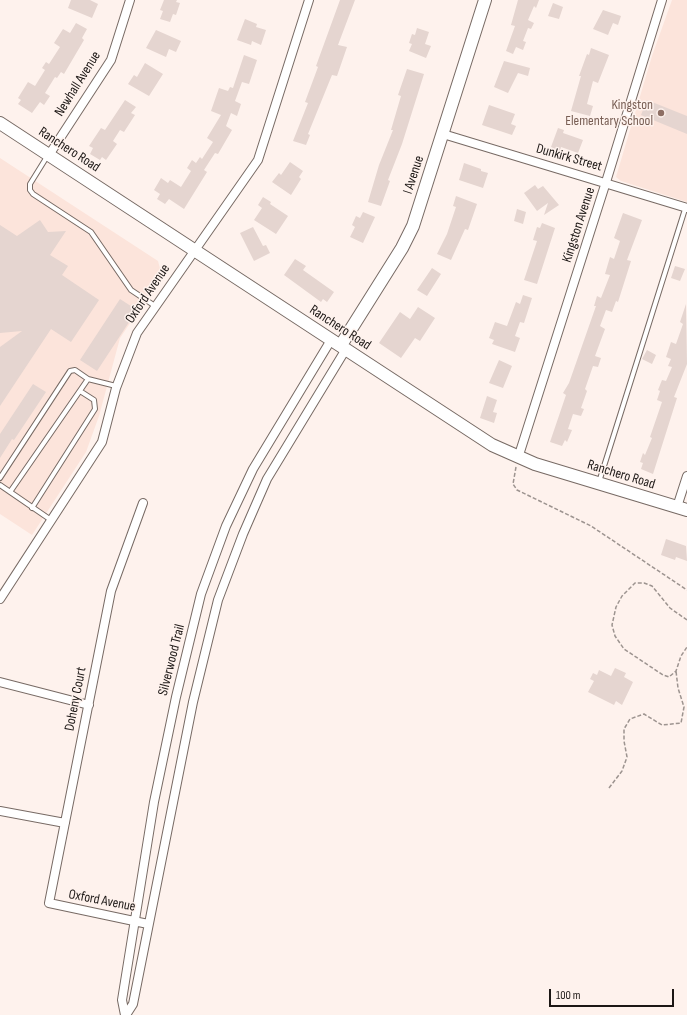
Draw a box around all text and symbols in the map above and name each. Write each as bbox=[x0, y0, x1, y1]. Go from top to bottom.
street label: Newhall Avenue bbox=[51, 48, 105, 120]
place label: Kingston Elementary School bbox=[565, 97, 653, 130]
marker: Kingston Elementary School bbox=[656, 108, 666, 118]
street label: Ranchero Road bbox=[35, 124, 103, 176]
street label: Dunkirk Street bbox=[534, 141, 604, 175]
street label: I Avenue bbox=[400, 154, 428, 196]
street label: Kingston Avenue bbox=[559, 185, 599, 265]
street label: Oxford Avenue bbox=[122, 261, 174, 327]
street label: Ranchero Road bbox=[306, 302, 374, 354]
street label: Ranchero Road bbox=[585, 457, 657, 493]
street label: Silverwood Trail bbox=[155, 623, 189, 697]
street label: Doheny Court bbox=[62, 666, 90, 732]
street label: Oxford Avenue bbox=[67, 886, 137, 916]
scale bar bbox=[551, 981, 676, 1007]
text: 100 m bbox=[556, 988, 581, 1003]

